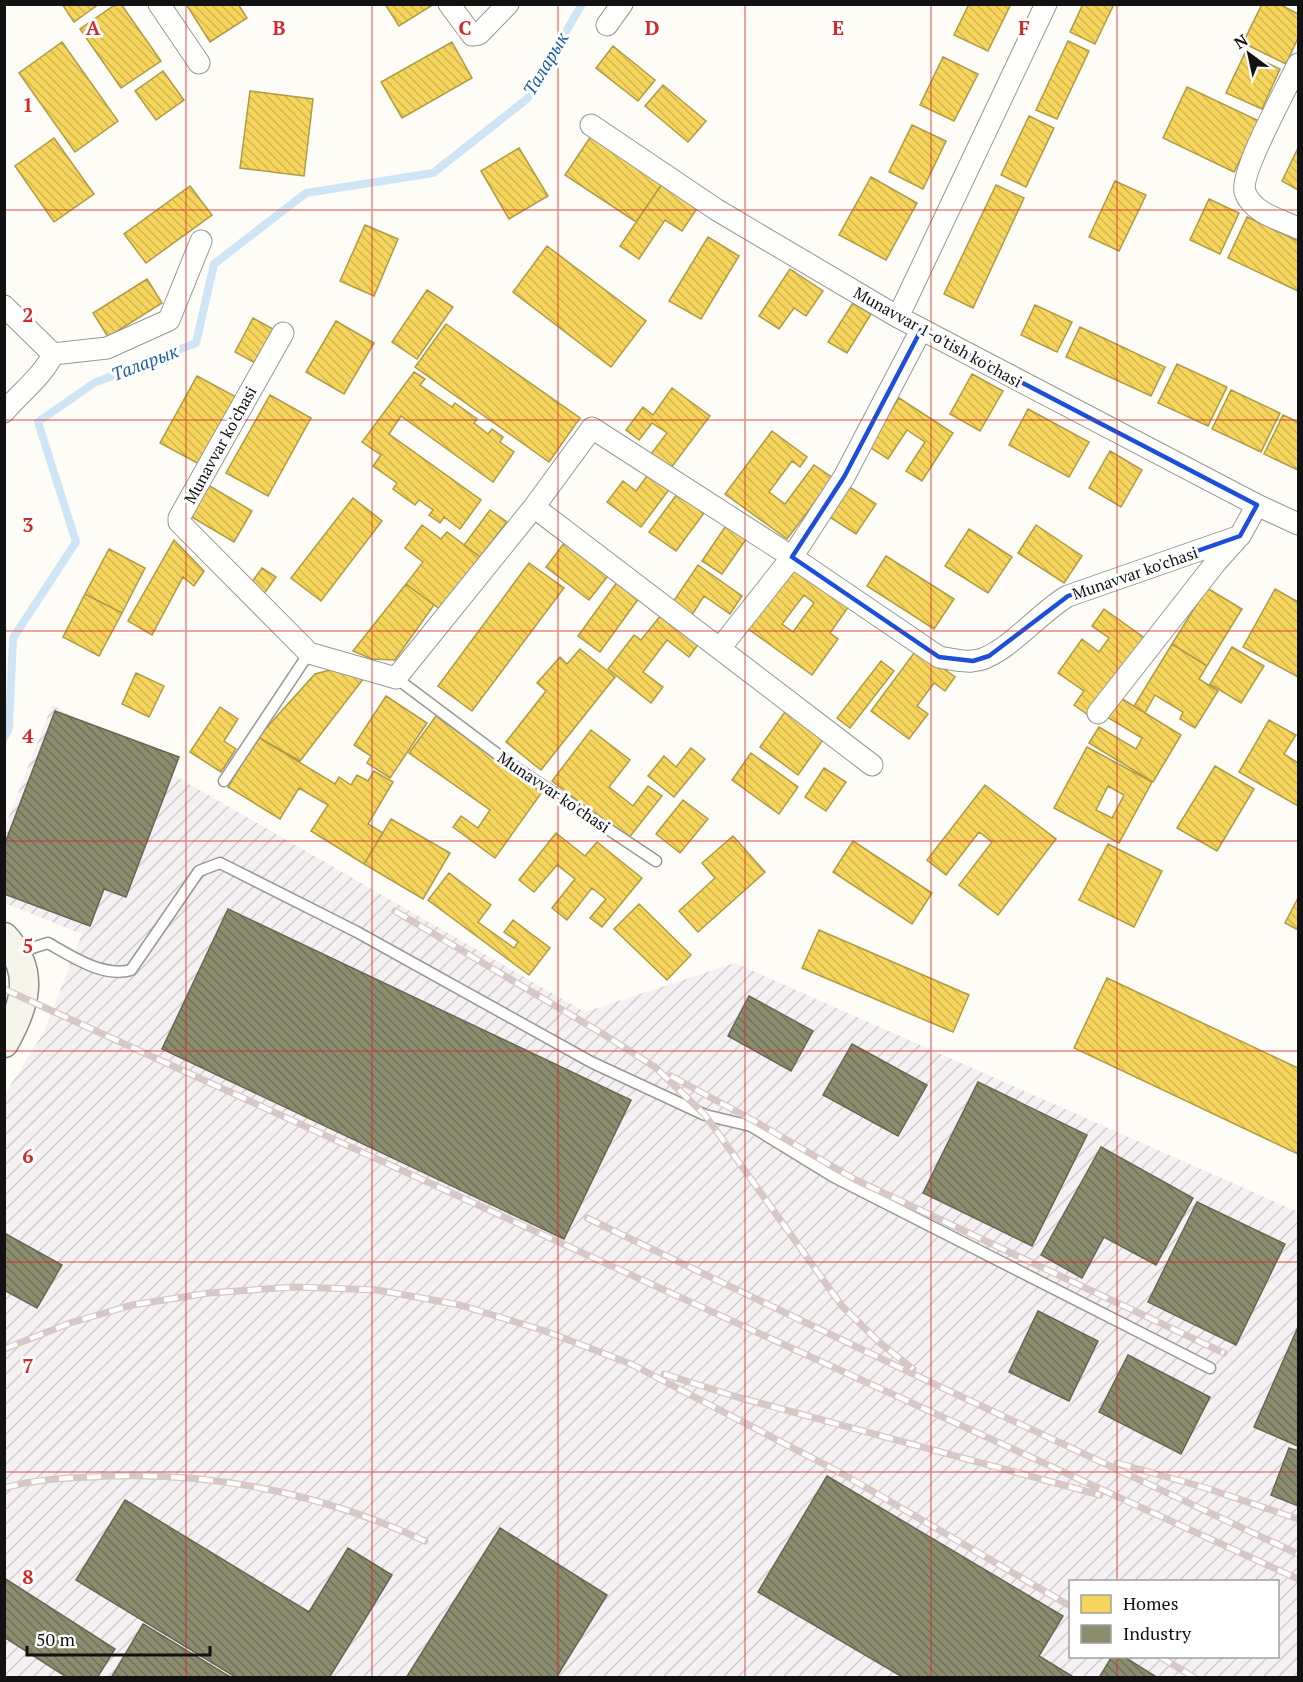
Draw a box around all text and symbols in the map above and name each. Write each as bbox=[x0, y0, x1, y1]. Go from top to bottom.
text: A bbox=[86, 14, 101, 41]
text: B bbox=[273, 14, 286, 41]
text: C bbox=[458, 14, 472, 41]
text: D bbox=[645, 14, 659, 41]
text: E bbox=[832, 14, 844, 41]
text: F bbox=[1018, 14, 1030, 41]
north arrow bbox=[1219, 24, 1279, 84]
water label: Таларык bbox=[517, 27, 573, 100]
text: N bbox=[1230, 29, 1252, 54]
text: 1 bbox=[22, 91, 34, 118]
street label: Munavvar 1-o'tish ko'chasi bbox=[850, 281, 1026, 393]
text: 2 bbox=[22, 301, 34, 328]
water label: Таларык bbox=[108, 338, 182, 386]
street label: Munavvar ko'chasi bbox=[179, 382, 262, 508]
text: 3 bbox=[22, 511, 34, 538]
street label: Munavvar ko'chasi bbox=[1069, 541, 1201, 605]
text: 4 bbox=[22, 722, 34, 749]
street label: Munavvar ko'chasi bbox=[493, 746, 615, 838]
text: 5 bbox=[22, 932, 34, 959]
text: 6 bbox=[22, 1142, 34, 1169]
text: 7 bbox=[22, 1352, 34, 1379]
text: 8 bbox=[22, 1563, 34, 1590]
legend bbox=[1069, 1580, 1279, 1658]
text: Homes bbox=[1123, 1591, 1178, 1615]
scale bar bbox=[27, 1619, 210, 1657]
text: Industry bbox=[1123, 1621, 1192, 1645]
text: 50 m bbox=[36, 1627, 76, 1651]

